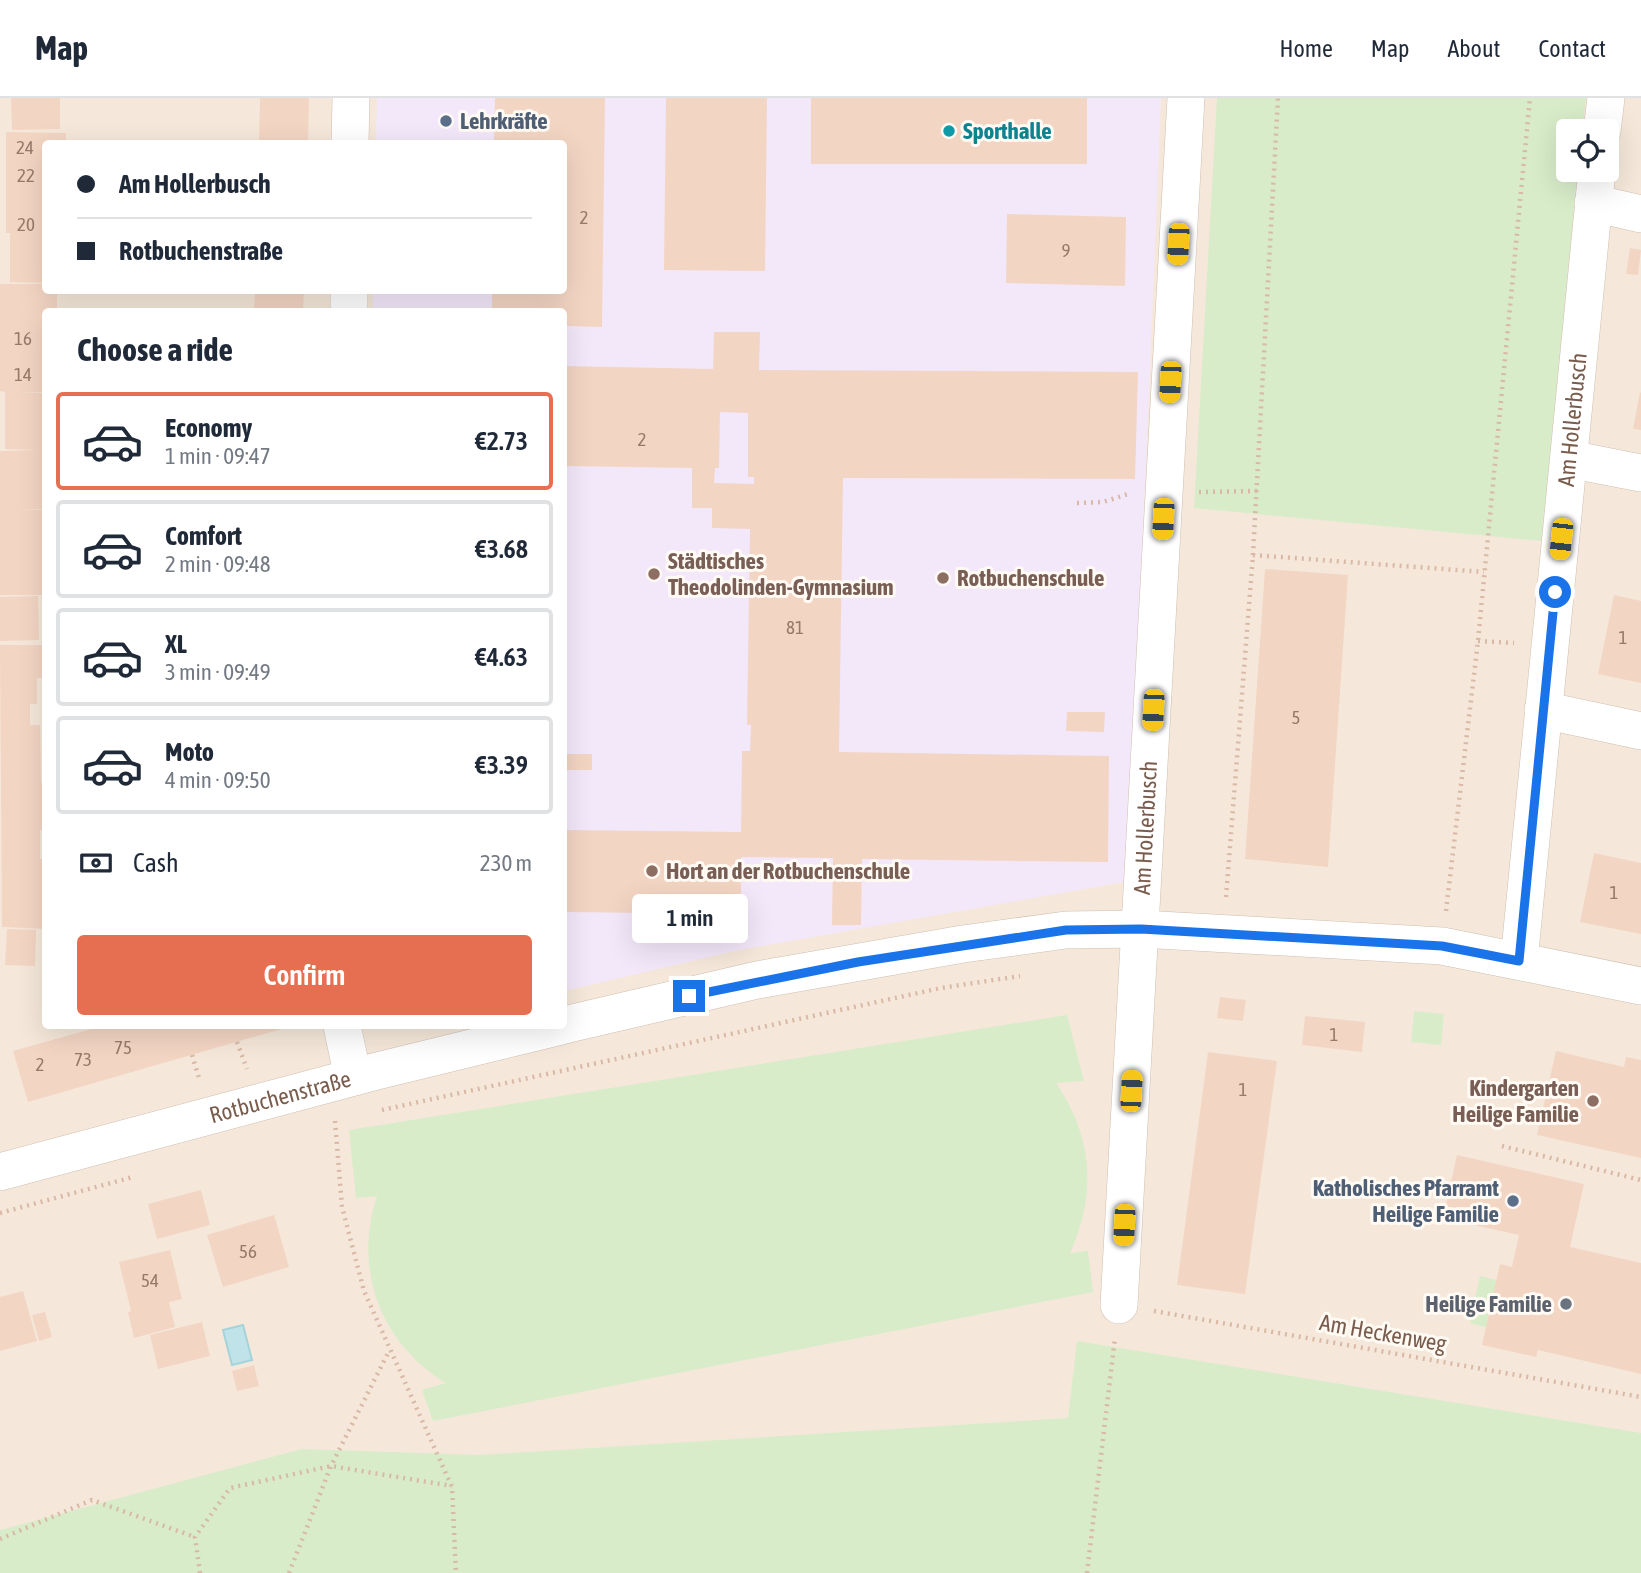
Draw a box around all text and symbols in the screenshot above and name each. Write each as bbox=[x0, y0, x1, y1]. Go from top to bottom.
text: Map bbox=[35, 29, 88, 67]
text: Home bbox=[1279, 35, 1333, 62]
text: Map bbox=[1371, 35, 1409, 62]
text: About bbox=[1447, 35, 1500, 62]
text: Contact bbox=[1538, 35, 1606, 62]
place label: Lehrkräfte bbox=[460, 108, 548, 134]
marker: Lehrkräfte bbox=[438, 113, 454, 129]
place label: Sporthalle bbox=[963, 118, 1052, 144]
map controls bbox=[1556, 119, 1619, 182]
button: locate bbox=[1556, 119, 1619, 182]
marker: Sporthalle bbox=[941, 123, 957, 139]
house number: 24 bbox=[16, 136, 34, 158]
house number: 22 bbox=[17, 164, 35, 186]
text: Am Hollerbusch bbox=[119, 169, 271, 199]
house number: 2 bbox=[580, 206, 588, 228]
house number: 20 bbox=[17, 213, 35, 235]
car bbox=[1167, 222, 1190, 266]
text: Rotbuchenstraße bbox=[119, 236, 283, 266]
house number: 9 bbox=[1062, 239, 1071, 261]
house number: 16 bbox=[14, 327, 32, 349]
text: Choose a ride bbox=[77, 331, 233, 368]
street label: Am Hollerbusch bbox=[1553, 352, 1592, 488]
car bbox=[1159, 360, 1182, 404]
house number: 14 bbox=[14, 363, 32, 385]
icon: car bbox=[81, 410, 144, 473]
text: Economy bbox=[165, 413, 252, 443]
text: €2.73 bbox=[475, 426, 528, 456]
house number: 2 bbox=[638, 428, 646, 450]
text: 1 min · 09:47 bbox=[165, 443, 271, 469]
car bbox=[1152, 497, 1175, 541]
car bbox=[1549, 517, 1574, 561]
icon: car bbox=[81, 518, 144, 581]
text: Comfort bbox=[165, 521, 242, 551]
text: €3.68 bbox=[475, 534, 528, 564]
place label: Städtisches Theodolinden-Gymnasium bbox=[668, 548, 894, 600]
text: 2 min · 09:48 bbox=[165, 551, 271, 577]
place label: Rotbuchenschule bbox=[957, 565, 1104, 591]
marker: Städtisches Theodolinden-Gymnasium bbox=[646, 566, 662, 582]
marker: Rotbuchenschule bbox=[935, 570, 951, 586]
route start bbox=[1539, 576, 1571, 608]
house number: 81 bbox=[786, 616, 804, 638]
icon: car bbox=[81, 626, 144, 689]
house number: 1 bbox=[1619, 626, 1627, 648]
text: XL bbox=[165, 629, 187, 659]
text: €4.63 bbox=[475, 642, 528, 672]
text: 3 min · 09:49 bbox=[165, 659, 271, 685]
car bbox=[1142, 688, 1165, 732]
house number: 5 bbox=[1292, 706, 1300, 728]
icon: car bbox=[81, 734, 144, 797]
text: Moto bbox=[165, 737, 214, 767]
text: €3.39 bbox=[475, 750, 528, 780]
street label: Am Hollerbusch bbox=[1129, 760, 1162, 895]
text: 4 min · 09:50 bbox=[165, 767, 271, 793]
icon: cash bbox=[77, 844, 115, 882]
text: Cash bbox=[133, 848, 179, 878]
text: 230 m bbox=[480, 850, 532, 876]
place label: Hort an der Rotbuchenschule bbox=[666, 858, 910, 884]
marker: Hort an der Rotbuchenschule bbox=[644, 863, 660, 879]
house number: 1 bbox=[1610, 881, 1618, 903]
callout: 1 min bbox=[631, 894, 747, 944]
text: 1 min bbox=[667, 905, 713, 931]
button: Confirm bbox=[77, 935, 532, 1015]
route end bbox=[673, 980, 705, 1012]
house number: 1 bbox=[1330, 1023, 1338, 1045]
house number: 75 bbox=[114, 1036, 132, 1058]
house number: 73 bbox=[74, 1048, 92, 1070]
house number: 2 bbox=[36, 1053, 44, 1075]
street label: Rotbuchenstraße bbox=[207, 1066, 354, 1128]
car bbox=[1120, 1069, 1143, 1113]
place label: Kindergarten Heilige Familie bbox=[1452, 1075, 1579, 1127]
house number: 1 bbox=[1239, 1078, 1247, 1100]
marker: Kindergarten Heilige Familie bbox=[1585, 1093, 1601, 1109]
place label: Katholisches Pfarramt Heilige Familie bbox=[1313, 1175, 1499, 1227]
marker: Katholisches Pfarramt Heilige Familie bbox=[1505, 1193, 1521, 1209]
car bbox=[1113, 1203, 1136, 1247]
house number: 56 bbox=[239, 1240, 257, 1262]
house number: 54 bbox=[141, 1269, 159, 1291]
place label: Heilige Familie bbox=[1425, 1291, 1552, 1317]
marker: Heilige Familie bbox=[1558, 1296, 1574, 1312]
street label: Am Heckenweg bbox=[1318, 1309, 1449, 1357]

